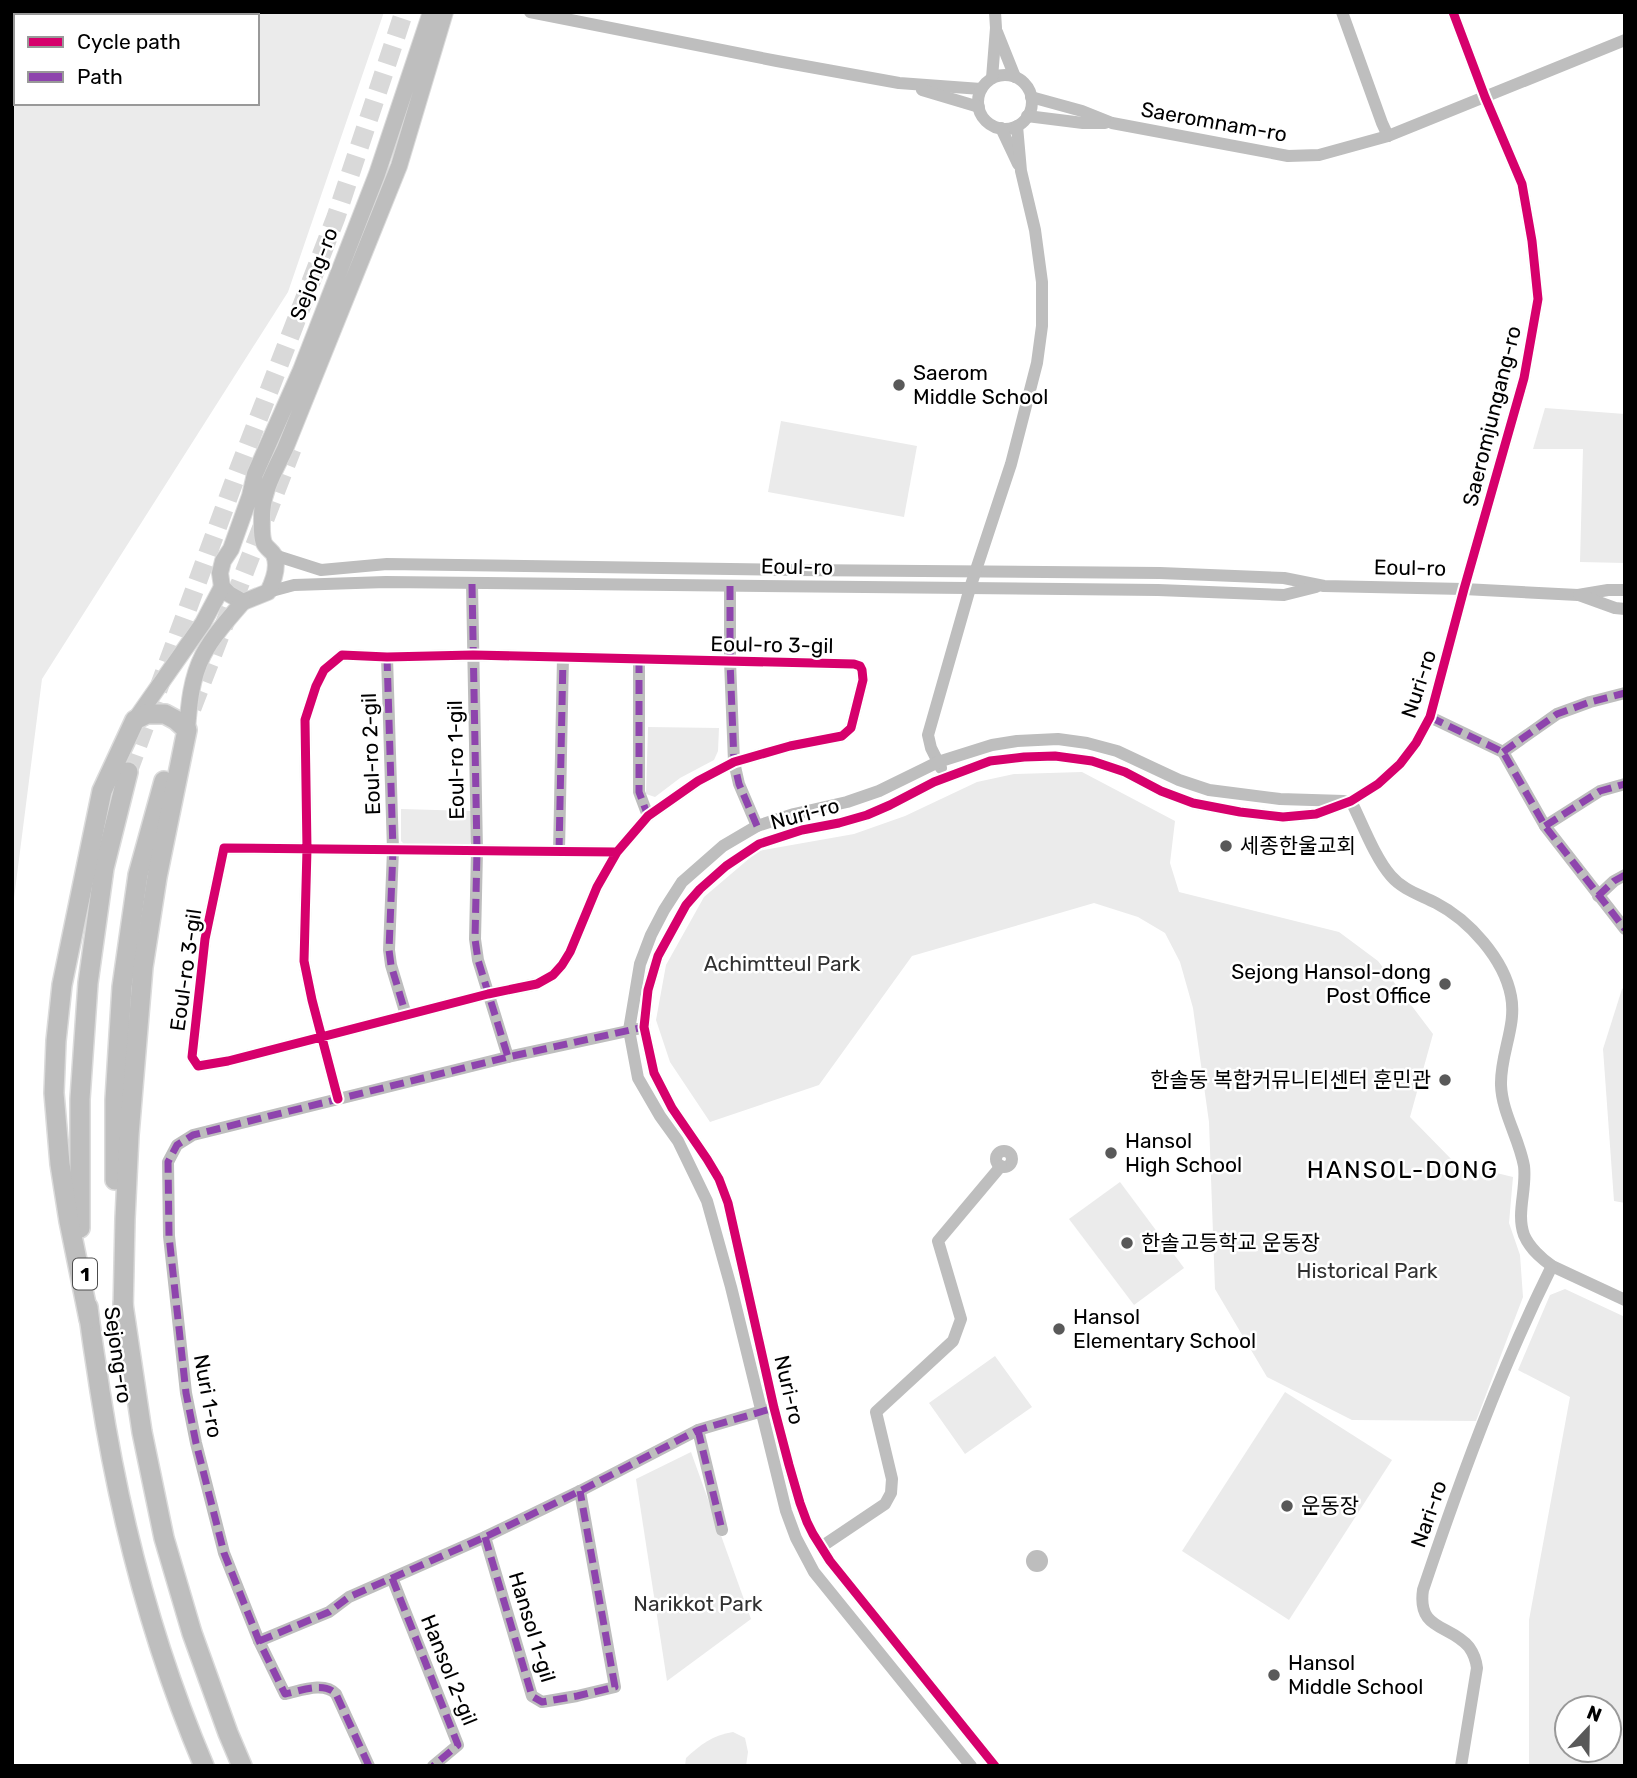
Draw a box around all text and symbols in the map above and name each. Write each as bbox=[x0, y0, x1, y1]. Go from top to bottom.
legend bbox=[14, 14, 259, 105]
text: Cycle path bbox=[77, 29, 181, 54]
text: Path bbox=[77, 64, 123, 89]
street label: Saeromnam-ro bbox=[1139, 96, 1289, 147]
street label: Sejong-ro bbox=[284, 224, 343, 324]
street label: Saeromjungang-ro bbox=[1457, 323, 1526, 509]
place label: Saerom Middle School bbox=[913, 360, 1048, 409]
marker: Saerom Middle School bbox=[891, 377, 907, 393]
street label: Eoul-ro bbox=[761, 553, 833, 580]
street label: Eoul-ro bbox=[1374, 554, 1446, 581]
street label: Eoul-ro 3-gil bbox=[710, 631, 834, 658]
street label: Nuri-ro bbox=[1396, 647, 1441, 721]
street label: Eoul-ro 2-gil bbox=[356, 692, 385, 816]
street label: Eoul-ro 1-gil bbox=[442, 700, 469, 820]
street label: Nuri-ro bbox=[768, 792, 842, 835]
place label: 세종한울교회 bbox=[1240, 833, 1356, 858]
marker: 세종한울교회 bbox=[1218, 838, 1234, 854]
street label: Eoul-ro 3-gil bbox=[165, 907, 206, 1033]
park label: Achimtteul Park bbox=[704, 951, 860, 976]
place label: Sejong Hansol-dong Post Office bbox=[1231, 959, 1431, 1008]
marker: Sejong Hansol-dong Post Office bbox=[1437, 976, 1453, 992]
place label: 한솔동 복합커뮤니티센터 훈민관 bbox=[1150, 1067, 1431, 1092]
marker: 한솔동 복합커뮤니티센터 훈민관 bbox=[1437, 1072, 1453, 1088]
place label: Hansol High School bbox=[1125, 1128, 1242, 1177]
marker: Hansol High School bbox=[1103, 1145, 1119, 1161]
district label: HANSOL-DONG bbox=[1307, 1156, 1499, 1184]
place label: 한솔고등학교 운동장 bbox=[1141, 1230, 1320, 1255]
marker: 한솔고등학교 운동장 bbox=[1119, 1235, 1135, 1251]
road number: 1 bbox=[73, 1258, 97, 1290]
park label: Historical Park bbox=[1296, 1258, 1438, 1283]
place label: Hansol Elementary School bbox=[1073, 1304, 1256, 1353]
street label: Sejong-ro bbox=[99, 1305, 138, 1405]
marker: Hansol Elementary School bbox=[1051, 1321, 1067, 1337]
street label: Nuri 1-ro bbox=[189, 1352, 228, 1440]
street label: Nuri-ro bbox=[769, 1353, 810, 1427]
street label: Nari-ro bbox=[1405, 1477, 1452, 1551]
place label: 운동장 bbox=[1301, 1493, 1359, 1518]
marker: 운동장 bbox=[1279, 1498, 1295, 1514]
street label: Hansol 1-gil bbox=[504, 1569, 561, 1685]
park label: Narikkot Park bbox=[633, 1591, 763, 1616]
street label: Hansol 2-gil bbox=[416, 1611, 483, 1729]
place label: Hansol Middle School bbox=[1288, 1650, 1423, 1699]
marker: Hansol Middle School bbox=[1266, 1667, 1282, 1683]
north arrow bbox=[1553, 1694, 1623, 1764]
text: N bbox=[1584, 1700, 1605, 1727]

